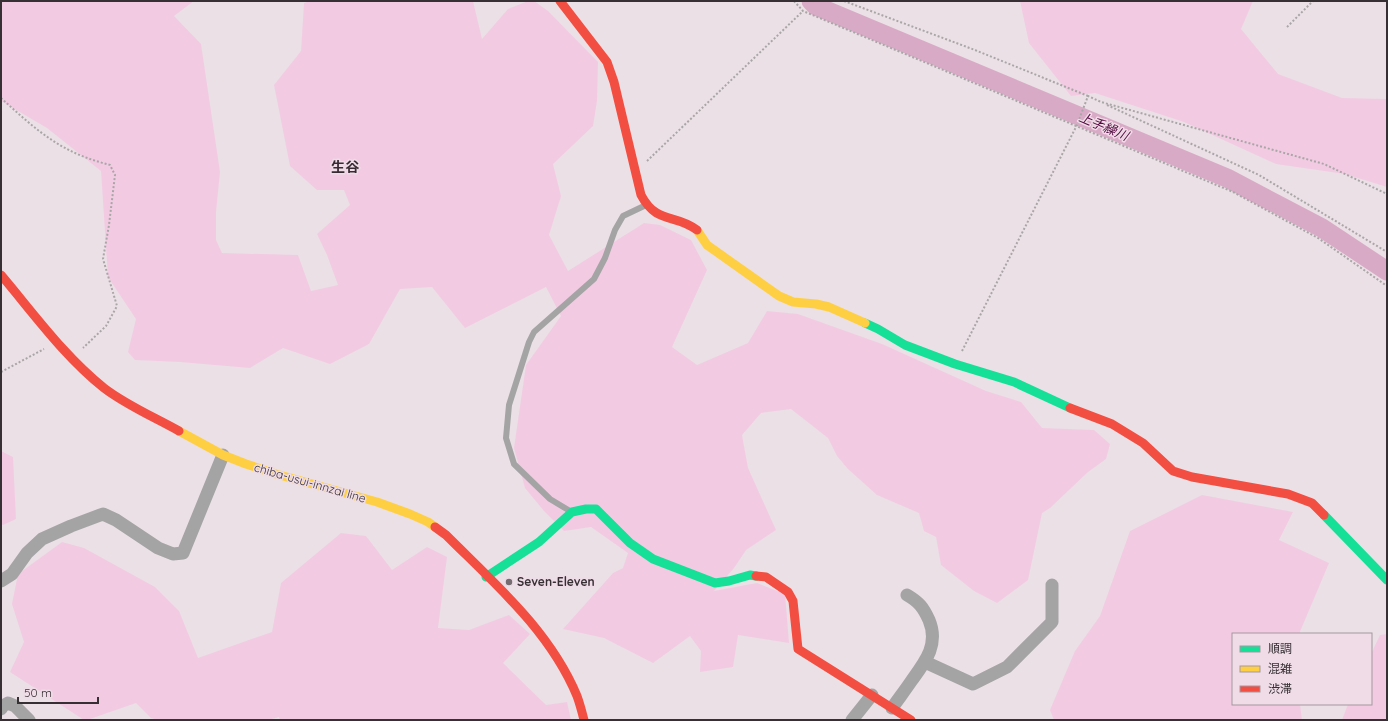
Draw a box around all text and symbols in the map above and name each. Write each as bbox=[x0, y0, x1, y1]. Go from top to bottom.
water label: 上手繰川 bbox=[1077, 108, 1133, 144]
district label: 生谷 bbox=[331, 158, 360, 176]
street label: chiba-usui-innzai line bbox=[252, 459, 368, 506]
place label: Seven-Eleven bbox=[517, 574, 595, 589]
marker: Seven-Eleven bbox=[504, 577, 514, 587]
legend bbox=[1232, 633, 1372, 705]
text: 順調 bbox=[1268, 641, 1292, 656]
text: 混雑 bbox=[1268, 661, 1292, 676]
scale bar bbox=[18, 679, 98, 705]
text: 渋滞 bbox=[1268, 681, 1292, 696]
text: 50 m bbox=[24, 685, 52, 700]

